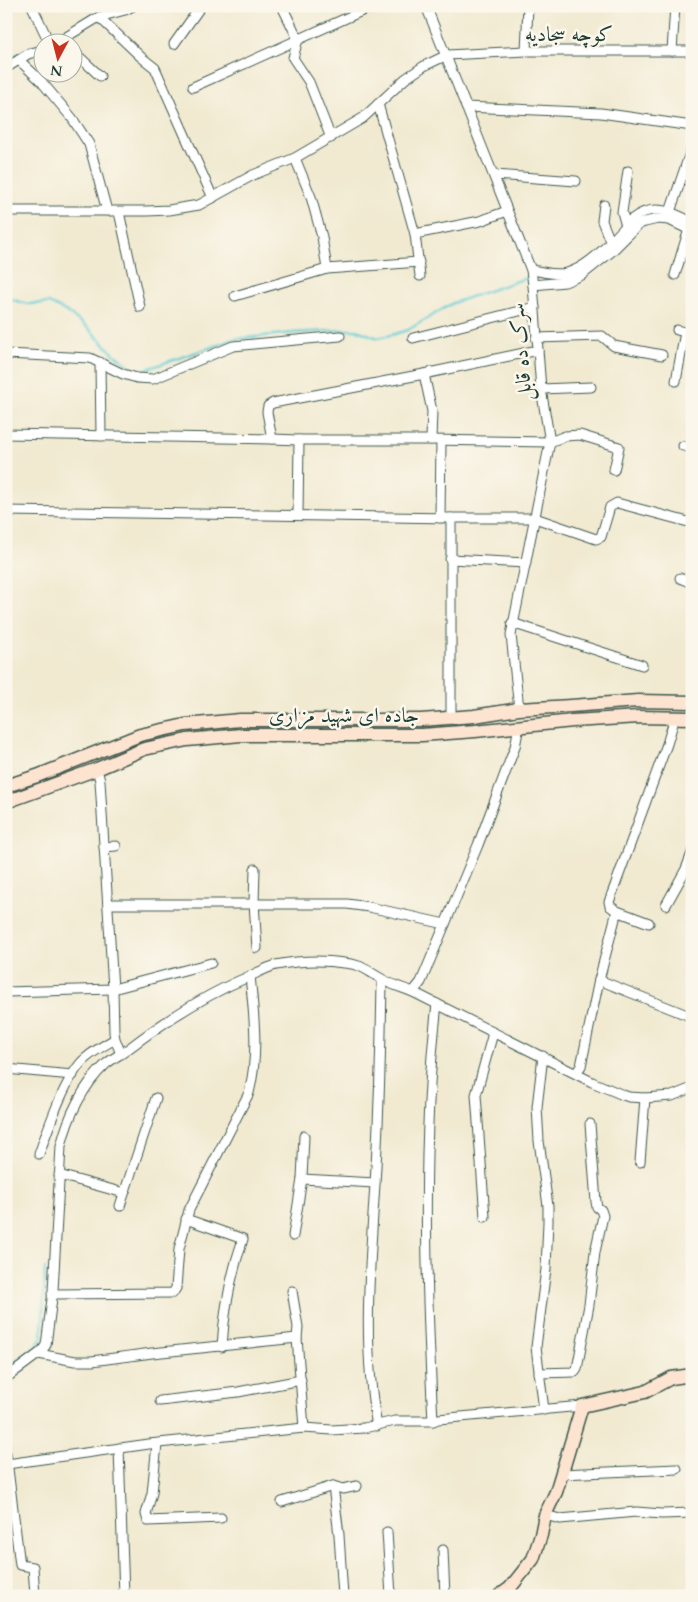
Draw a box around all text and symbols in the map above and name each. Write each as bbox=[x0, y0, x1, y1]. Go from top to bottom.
street label: کوچه سجادیه bbox=[525, 20, 613, 49]
north arrow bbox=[32, 32, 82, 82]
text: N bbox=[49, 60, 64, 81]
street label: سرک ده قابل bbox=[502, 302, 540, 402]
street label: جاده ای شهید مزاری bbox=[269, 701, 419, 730]

